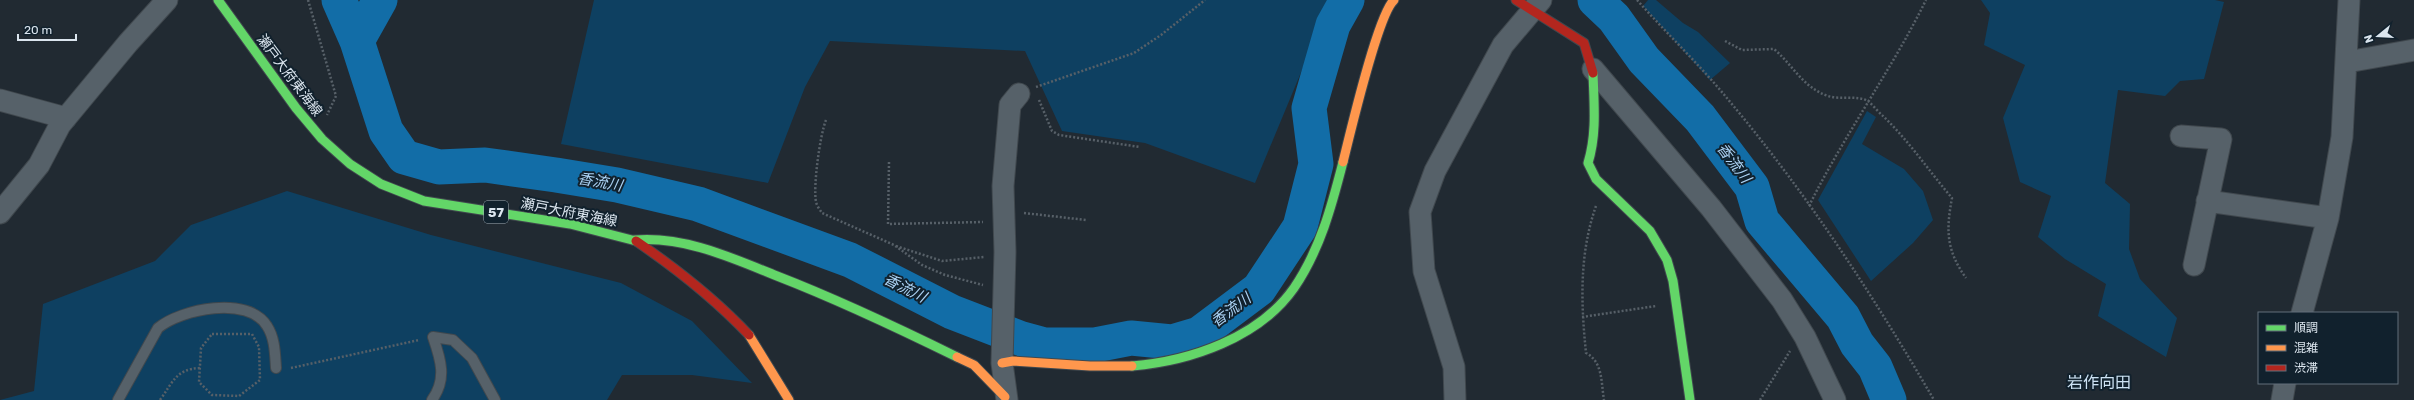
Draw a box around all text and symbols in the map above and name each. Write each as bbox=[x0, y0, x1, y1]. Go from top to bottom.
scale bar bbox=[18, 16, 76, 42]
north arrow bbox=[2358, 16, 2398, 56]
text: 20 m bbox=[24, 23, 52, 37]
street label: 瀬戸大府東海線 bbox=[253, 31, 326, 120]
text: N bbox=[2362, 33, 2376, 45]
water label: 香流川 bbox=[1713, 140, 1756, 188]
water label: 香流川 bbox=[576, 169, 626, 195]
street label: 瀬戸大府東海線 bbox=[519, 195, 619, 230]
road number: 57 bbox=[484, 201, 508, 223]
water label: 香流川 bbox=[881, 270, 931, 307]
water label: 香流川 bbox=[1208, 288, 1256, 331]
legend bbox=[2258, 312, 2398, 384]
text: 順調 bbox=[2294, 321, 2318, 335]
text: 混雑 bbox=[2294, 341, 2318, 355]
text: 渋滞 bbox=[2294, 361, 2318, 375]
district label: 岩作向田 bbox=[2067, 373, 2131, 392]

